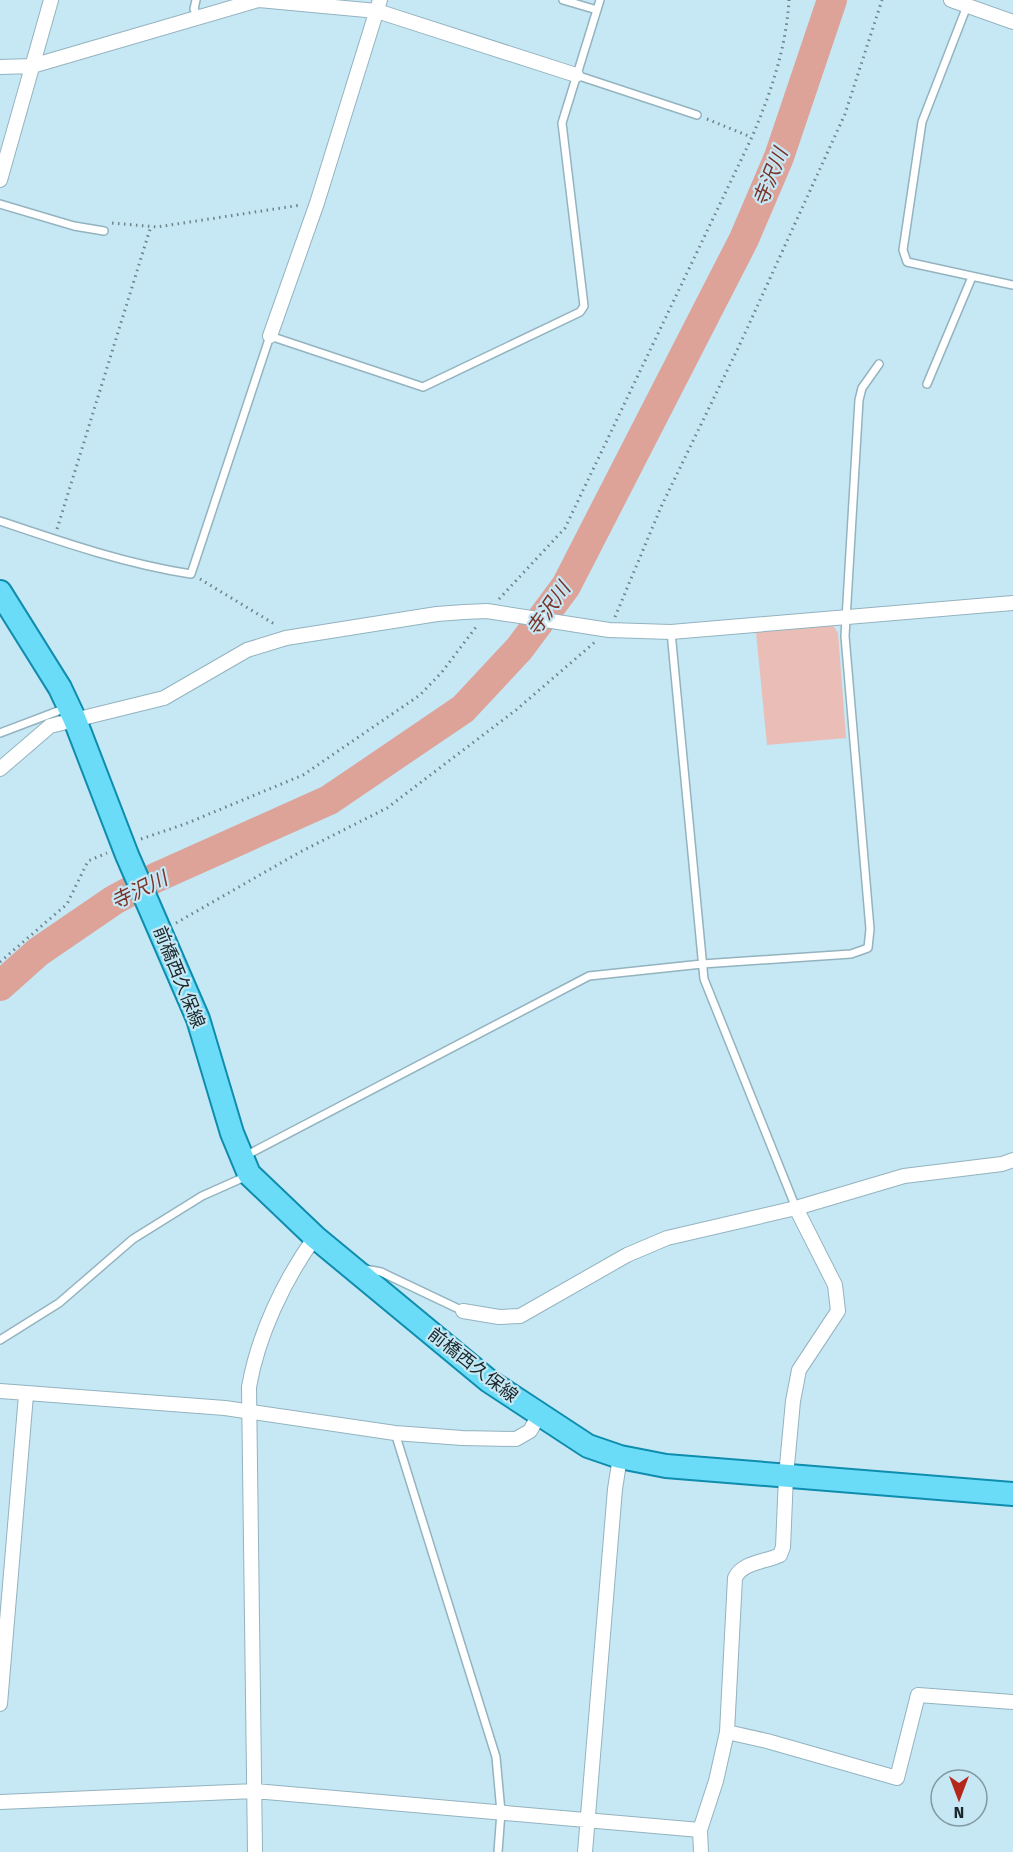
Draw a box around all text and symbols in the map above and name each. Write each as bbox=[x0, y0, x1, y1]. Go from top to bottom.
water label: 寺沢川 bbox=[748, 143, 793, 209]
water label: 寺沢川 bbox=[521, 576, 576, 640]
water label: 寺沢川 bbox=[107, 865, 173, 914]
street label: 前橋西久保線 bbox=[149, 923, 209, 1031]
street label: 前橋西久保線 bbox=[424, 1323, 522, 1407]
north arrow bbox=[929, 1768, 989, 1828]
text: N bbox=[954, 1803, 964, 1822]

